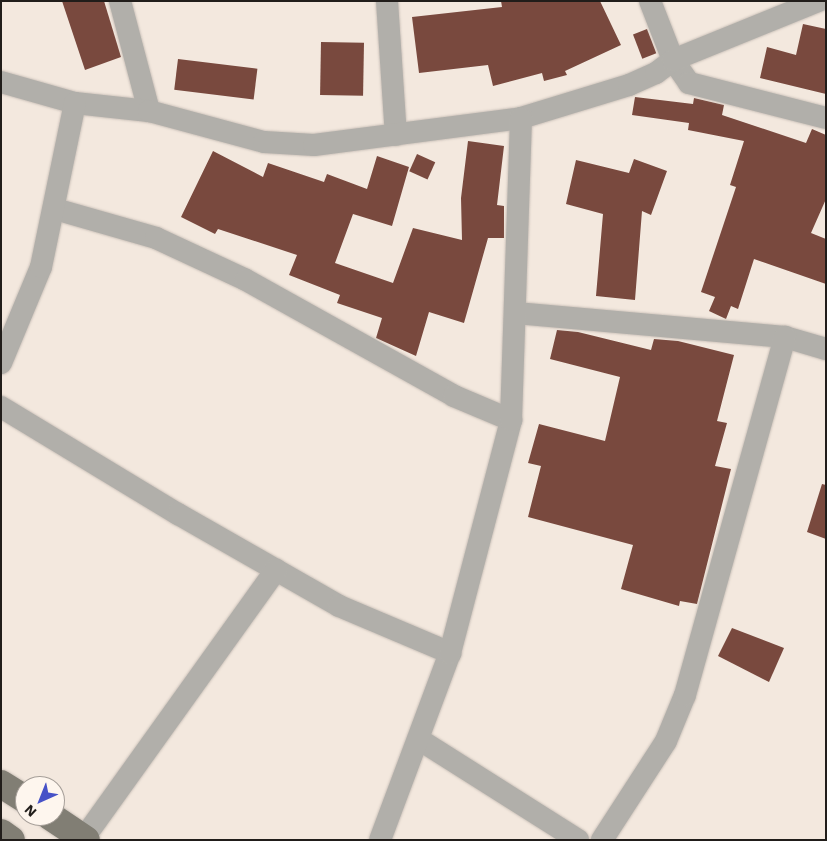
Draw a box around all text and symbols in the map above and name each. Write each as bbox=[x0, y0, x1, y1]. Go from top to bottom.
north arrow bbox=[15, 776, 65, 826]
text: N bbox=[21, 802, 40, 820]

